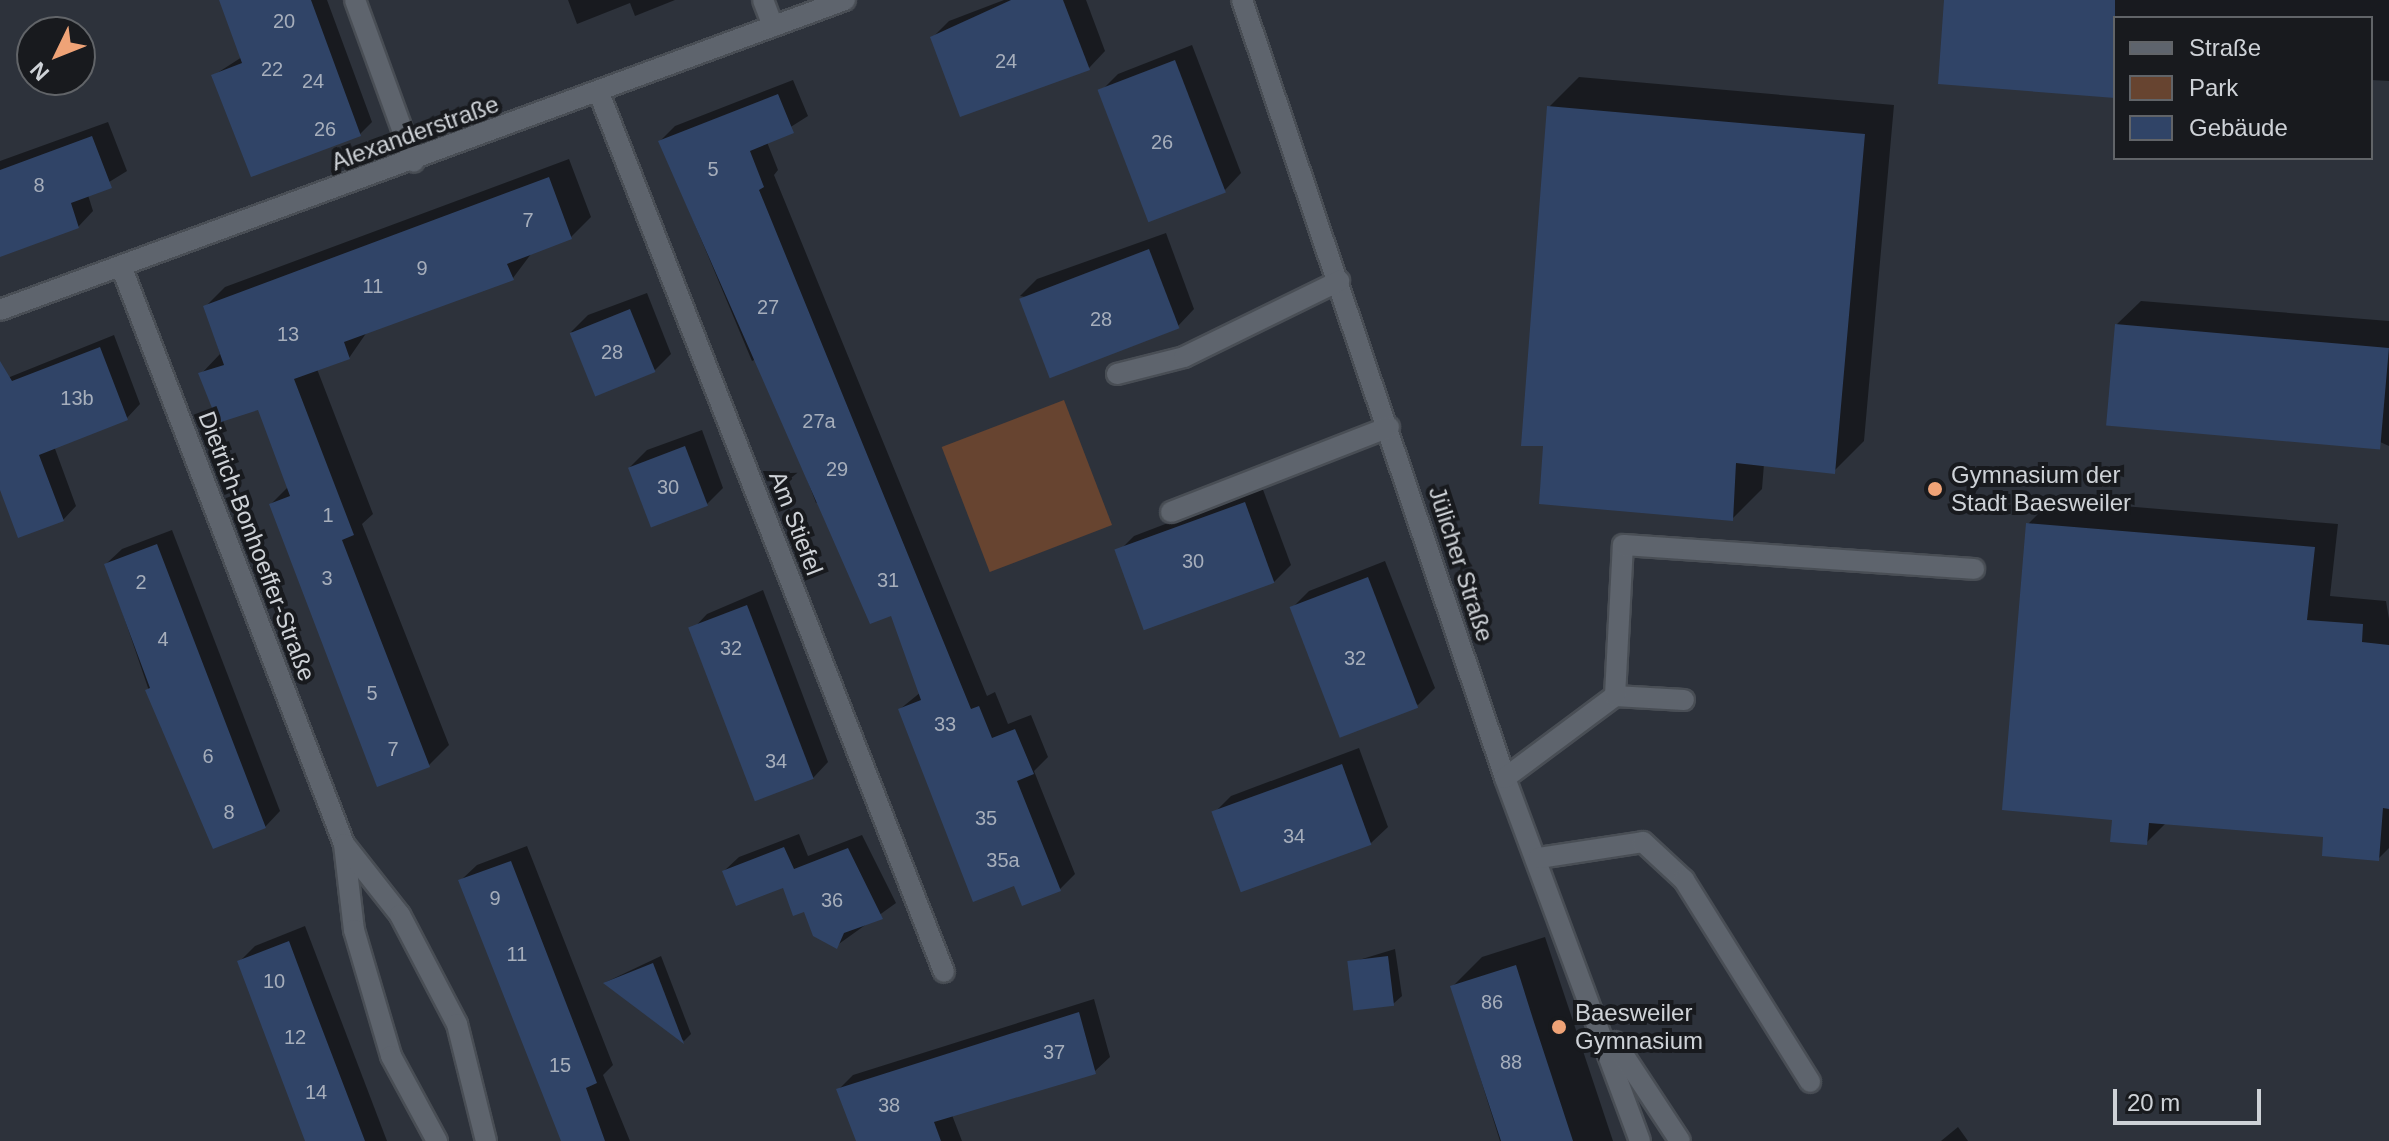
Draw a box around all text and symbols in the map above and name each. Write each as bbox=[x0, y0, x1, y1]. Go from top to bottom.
house number: 20 bbox=[273, 9, 295, 33]
north arrow bbox=[16, 16, 96, 96]
legend bbox=[2113, 16, 2373, 160]
text: Straße bbox=[2189, 34, 2261, 61]
house number: 24 bbox=[995, 49, 1017, 73]
text: N bbox=[25, 57, 54, 86]
house number: 22 bbox=[261, 57, 283, 81]
house number: 24 bbox=[302, 69, 324, 93]
text: Park bbox=[2189, 74, 2238, 101]
street label: Alexanderstraße bbox=[327, 89, 503, 177]
text: Gebäude bbox=[2189, 114, 2288, 141]
house number: 26 bbox=[314, 117, 336, 141]
house number: 26 bbox=[1151, 130, 1173, 154]
house number: 5 bbox=[707, 157, 719, 181]
house number: 8 bbox=[33, 173, 45, 197]
house number: 7 bbox=[522, 208, 534, 232]
house number: 9 bbox=[416, 256, 428, 280]
house number: 11 bbox=[363, 274, 383, 298]
house number: 27 bbox=[757, 295, 779, 319]
house number: 28 bbox=[1090, 307, 1112, 331]
house number: 13 bbox=[277, 322, 299, 346]
house number: 28 bbox=[601, 340, 623, 364]
house number: 13b bbox=[60, 386, 94, 410]
street label: Dietrich-Bonhoeffer-Straße bbox=[192, 407, 322, 685]
house number: 27a bbox=[802, 409, 836, 433]
house number: 29 bbox=[826, 457, 848, 481]
place label: Gymnasium der Stadt Baesweiler bbox=[1951, 461, 2131, 517]
street label: Am Stiefel bbox=[763, 467, 829, 579]
house number: 30 bbox=[657, 475, 679, 499]
marker: Gymnasium der Stadt Baesweiler bbox=[1926, 480, 1944, 498]
street label: Jülicher Straße bbox=[1422, 483, 1500, 645]
house number: 1 bbox=[322, 503, 334, 527]
house number: 30 bbox=[1182, 549, 1204, 573]
house number: 3 bbox=[321, 566, 333, 590]
house number: 31 bbox=[877, 568, 899, 592]
house number: 2 bbox=[135, 570, 147, 594]
house number: 4 bbox=[157, 627, 169, 651]
house number: 32 bbox=[720, 636, 742, 660]
house number: 32 bbox=[1344, 646, 1366, 670]
house number: 5 bbox=[366, 681, 378, 705]
house number: 33 bbox=[934, 712, 956, 736]
house number: 7 bbox=[387, 737, 399, 761]
house number: 6 bbox=[202, 744, 214, 768]
house number: 34 bbox=[765, 749, 787, 773]
house number: 8 bbox=[223, 800, 235, 824]
house number: 35 bbox=[975, 806, 997, 830]
house number: 34 bbox=[1283, 824, 1305, 848]
house number: 35a bbox=[986, 848, 1020, 872]
house number: 9 bbox=[489, 886, 501, 910]
house number: 36 bbox=[821, 888, 843, 912]
house number: 11 bbox=[507, 942, 527, 966]
house number: 10 bbox=[263, 969, 285, 993]
house number: 86 bbox=[1481, 990, 1503, 1014]
place label: Baesweiler Gymnasium bbox=[1575, 999, 1703, 1055]
marker: Baesweiler Gymnasium bbox=[1550, 1018, 1568, 1036]
house number: 12 bbox=[284, 1025, 306, 1049]
house number: 37 bbox=[1043, 1040, 1065, 1064]
house number: 88 bbox=[1500, 1050, 1522, 1074]
house number: 15 bbox=[549, 1053, 571, 1077]
scale bar bbox=[2117, 1073, 2265, 1123]
house number: 14 bbox=[305, 1080, 327, 1104]
text: 20 m bbox=[2127, 1089, 2180, 1116]
house number: 38 bbox=[878, 1093, 900, 1117]

